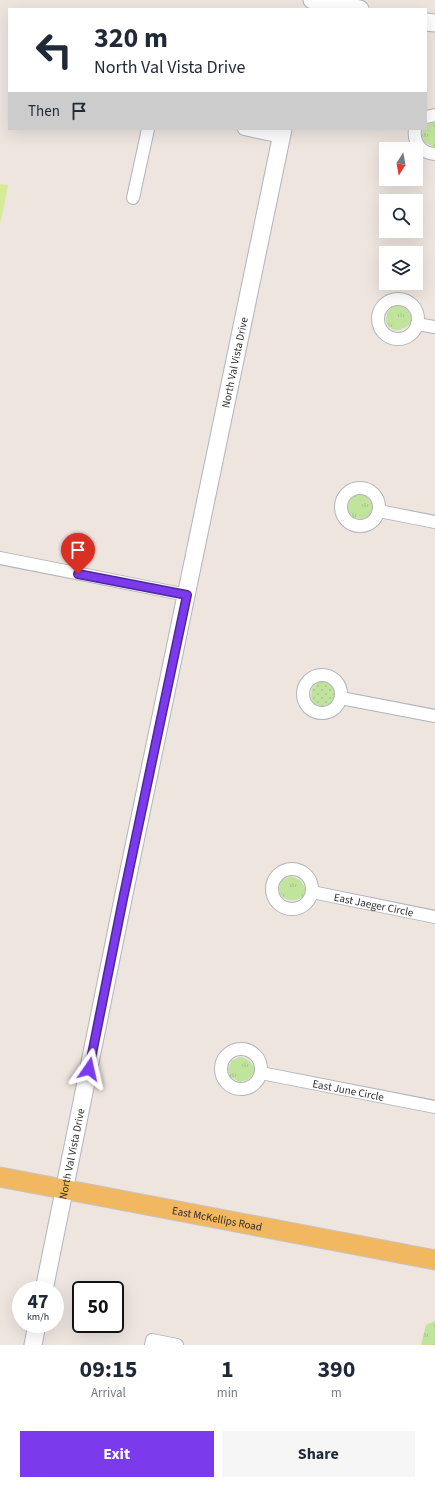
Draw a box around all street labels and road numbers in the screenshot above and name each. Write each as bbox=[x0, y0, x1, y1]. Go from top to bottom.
street label: North Val Vista Drive bbox=[218, 315, 251, 409]
street label: East Jaeger Circle bbox=[333, 889, 415, 920]
street label: East June Circle bbox=[311, 1076, 386, 1104]
street label: North Val Vista Drive bbox=[55, 1106, 88, 1201]
street label: East McKellips Road bbox=[171, 1202, 263, 1234]

